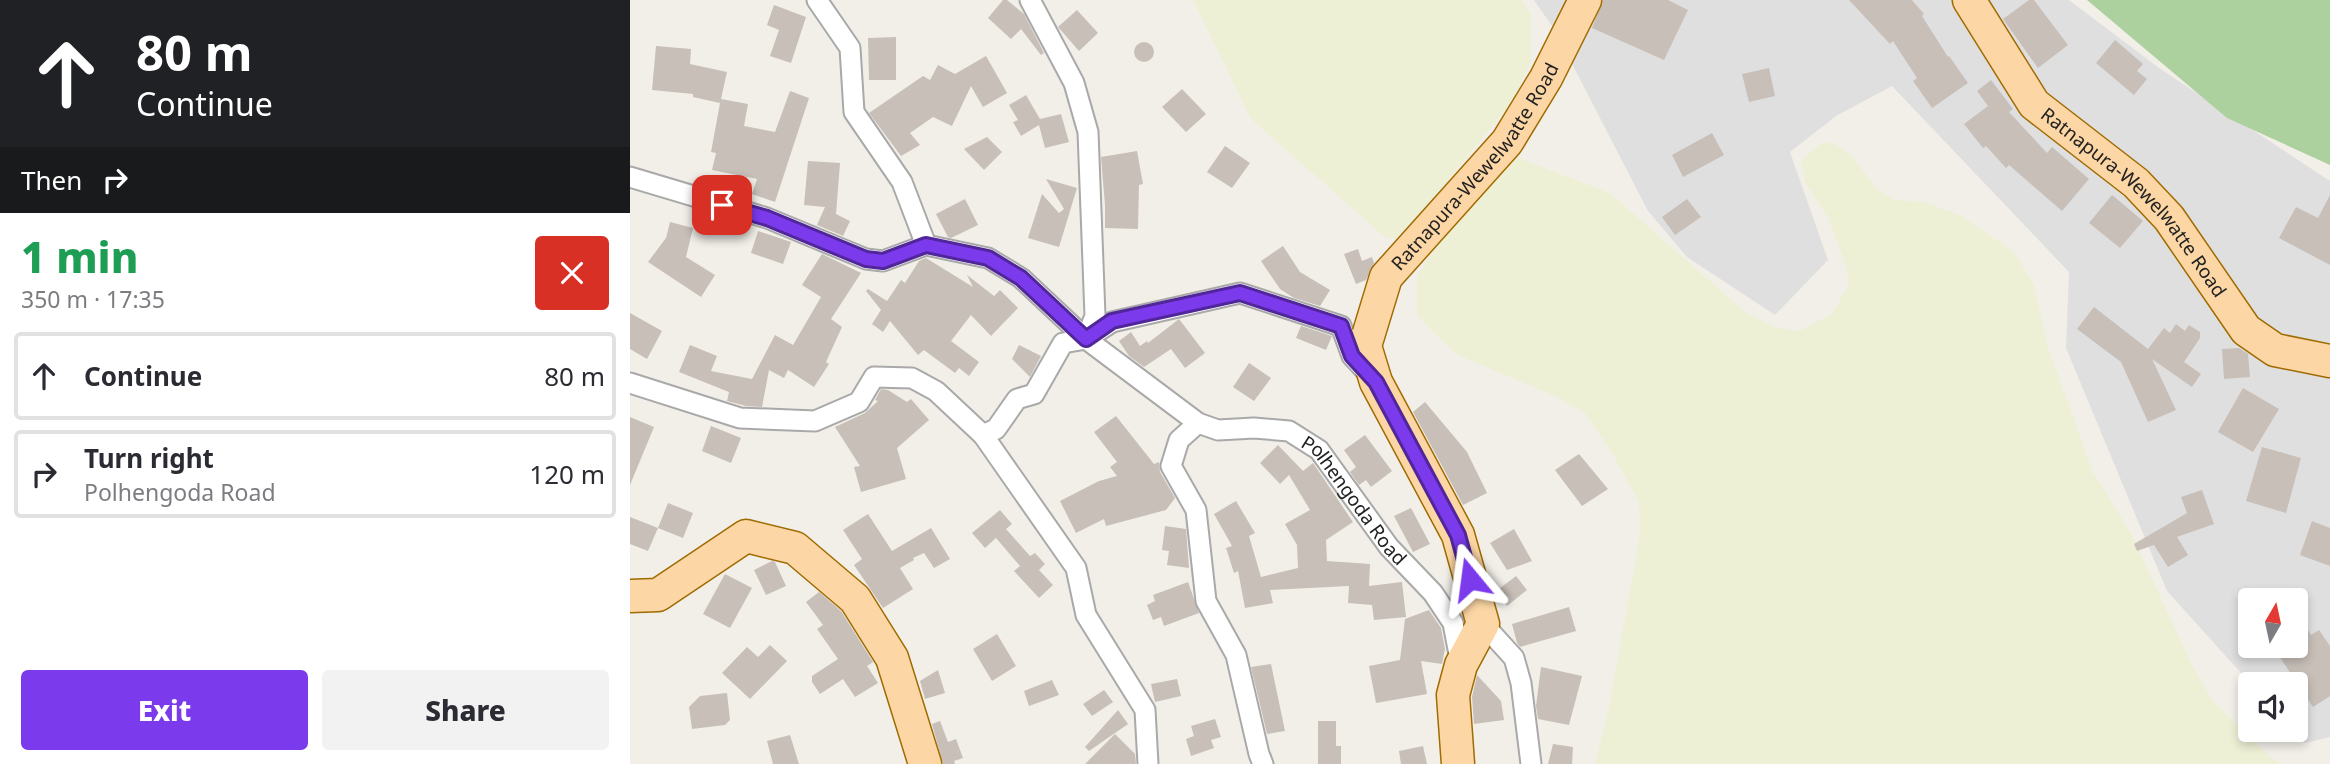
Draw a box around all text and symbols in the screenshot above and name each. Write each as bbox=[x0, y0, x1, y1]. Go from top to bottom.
text: 80 m bbox=[136, 19, 253, 85]
icon: ahead bbox=[21, 28, 112, 119]
street label: Ratnapura-Wewelwatte Road bbox=[1385, 58, 1565, 276]
text: Continue bbox=[136, 82, 273, 125]
street label: Ratnapura-Wewelwatte Road bbox=[2036, 101, 2233, 302]
icon: right bbox=[96, 161, 134, 199]
text: Then bbox=[21, 162, 82, 198]
pin bbox=[692, 175, 752, 235]
icon: arrive bbox=[703, 186, 741, 224]
text: 1 min bbox=[21, 228, 138, 285]
button: close bbox=[535, 236, 609, 310]
text: 350 m · 17:35 bbox=[21, 283, 165, 315]
icon: ahead bbox=[25, 357, 63, 395]
text: Continue bbox=[84, 358, 202, 394]
text: 80 m bbox=[544, 358, 605, 394]
street label: Polhengoda Road bbox=[1297, 429, 1413, 571]
text: Turn right bbox=[84, 440, 214, 476]
icon: right bbox=[25, 455, 63, 493]
text: 120 m bbox=[529, 456, 605, 492]
text: Polhengoda Road bbox=[84, 476, 276, 508]
position arrow bbox=[1433, 542, 1507, 616]
north arrow bbox=[2238, 588, 2308, 658]
map controls bbox=[2238, 588, 2308, 742]
button: Exit bbox=[21, 670, 308, 750]
button: Share bbox=[322, 670, 609, 750]
button: sound bbox=[2238, 672, 2308, 742]

